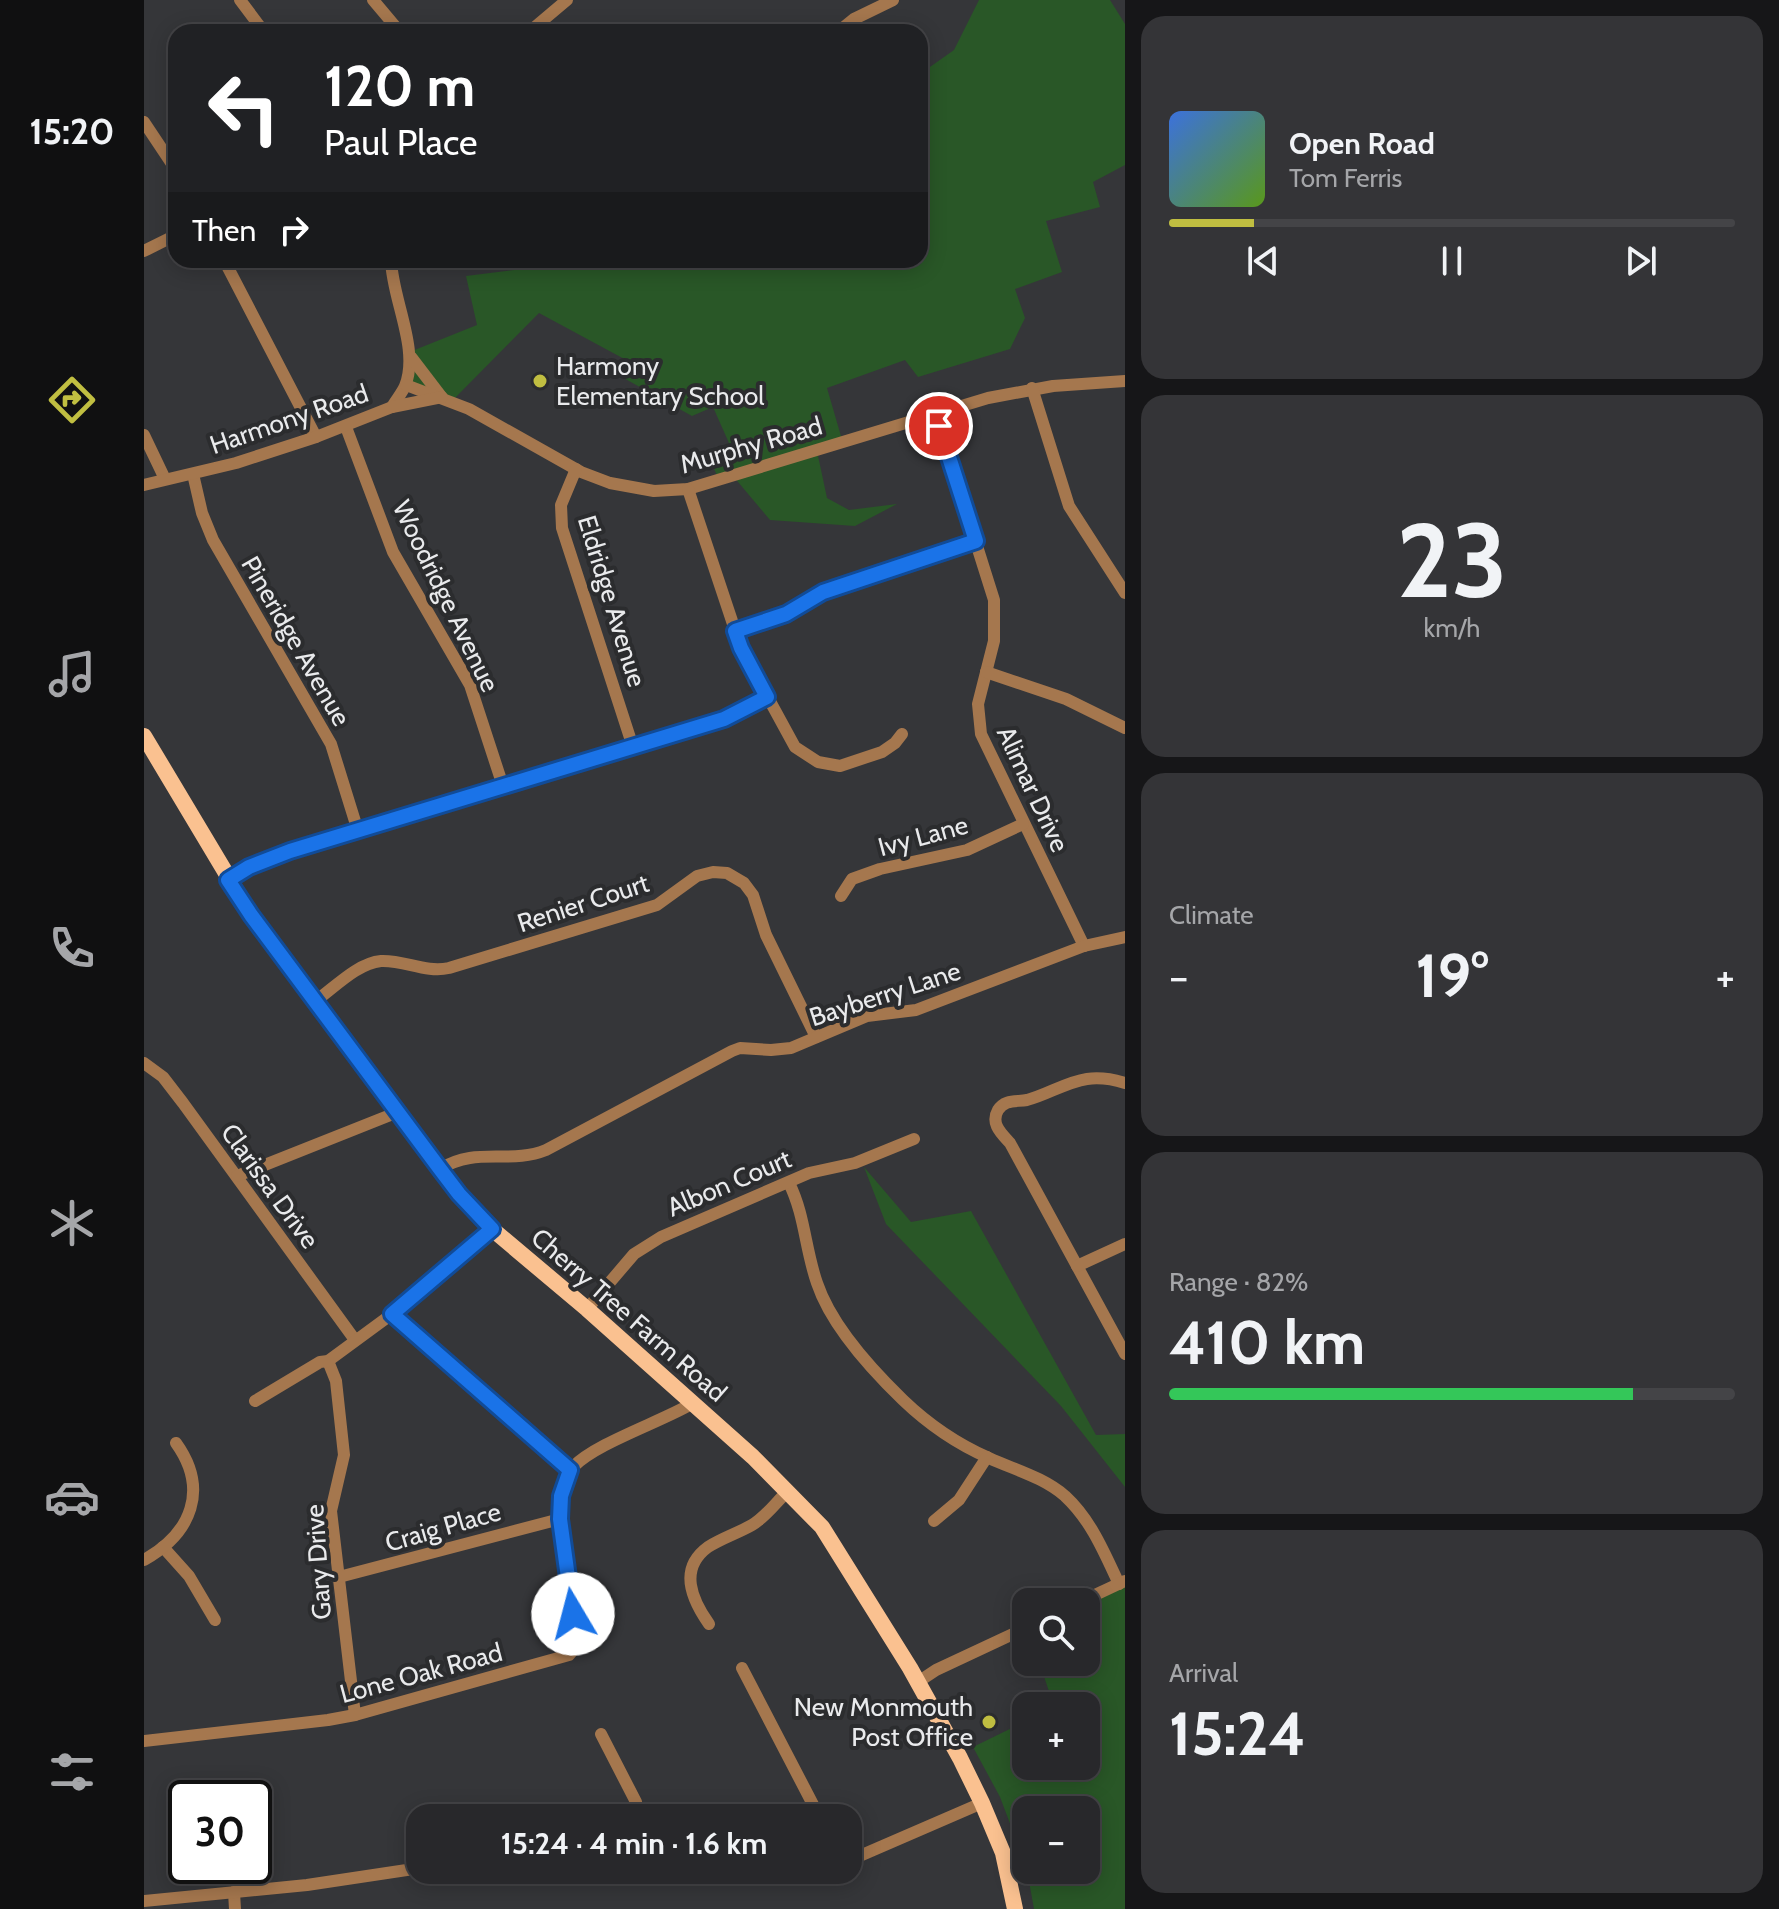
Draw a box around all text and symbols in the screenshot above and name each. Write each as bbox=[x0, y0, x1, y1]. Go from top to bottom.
text: 120 m bbox=[324, 52, 475, 120]
icon: left bbox=[192, 56, 296, 160]
text: 15:20 bbox=[29, 109, 115, 153]
text: Paul Place bbox=[324, 120, 478, 164]
text: Open Road bbox=[1289, 125, 1435, 162]
text: Tom Ferris bbox=[1289, 162, 1402, 194]
icon: right bbox=[272, 208, 316, 252]
text: Then bbox=[192, 212, 256, 249]
icon: previous bbox=[1241, 239, 1285, 283]
icon: pause bbox=[1430, 239, 1474, 283]
icon: next bbox=[1619, 239, 1663, 283]
place label: Harmony Elementary School bbox=[556, 350, 764, 412]
icon: directions bbox=[44, 372, 100, 428]
marker: Harmony Elementary School bbox=[531, 372, 549, 390]
street label: Harmony Road bbox=[206, 377, 372, 461]
pin bbox=[905, 392, 973, 460]
icon: arrive bbox=[917, 404, 961, 448]
street label: Murphy Road bbox=[676, 409, 826, 481]
street label: Woodridge Avenue bbox=[386, 495, 506, 697]
text: 23 bbox=[1396, 497, 1508, 623]
street label: Eldridge Avenue bbox=[571, 511, 653, 691]
street label: Pineridge Avenue bbox=[234, 550, 358, 732]
text: km/h bbox=[1424, 612, 1480, 644]
icon: music bbox=[44, 646, 100, 702]
street label: Alimar Drive bbox=[990, 721, 1076, 857]
street label: Ivy Lane bbox=[875, 809, 971, 863]
street label: Renier Court bbox=[513, 867, 653, 939]
text: Climate bbox=[1169, 899, 1254, 931]
icon: phone bbox=[44, 920, 100, 976]
text: 19° bbox=[1415, 939, 1489, 1012]
text: − bbox=[1169, 950, 1188, 1003]
text: + bbox=[1716, 950, 1735, 1003]
street label: Bayberry Lane bbox=[805, 955, 965, 1033]
street label: Clarissa Drive bbox=[214, 1117, 326, 1255]
street label: Albon Court bbox=[662, 1142, 796, 1223]
icon: climate bbox=[44, 1195, 100, 1251]
street label: Cherry Tree Farm Road bbox=[525, 1221, 733, 1409]
text: Range · 82% bbox=[1169, 1266, 1308, 1298]
text: 410 km bbox=[1169, 1306, 1365, 1379]
icon: car bbox=[44, 1469, 100, 1525]
street label: Craig Place bbox=[381, 1495, 505, 1559]
street label: Gary Drive bbox=[298, 1503, 338, 1621]
position arrow bbox=[531, 1572, 615, 1656]
map controls bbox=[1012, 1588, 1100, 1884]
button: search bbox=[1012, 1588, 1100, 1676]
street label: Lone Oak Road bbox=[336, 1636, 506, 1710]
text: Arrival bbox=[1169, 1657, 1238, 1689]
place label: New Monmouth Post Office bbox=[794, 1691, 973, 1753]
button: + bbox=[1012, 1692, 1100, 1780]
text: 15:24 bbox=[1169, 1697, 1306, 1770]
marker: New Monmouth Post Office bbox=[980, 1713, 998, 1731]
icon: filters bbox=[44, 1744, 100, 1800]
speed limit sign: 30 bbox=[168, 1780, 272, 1884]
button: − bbox=[1012, 1796, 1100, 1884]
text: 15:24 · 4 min · 1.6 km bbox=[501, 1825, 767, 1862]

